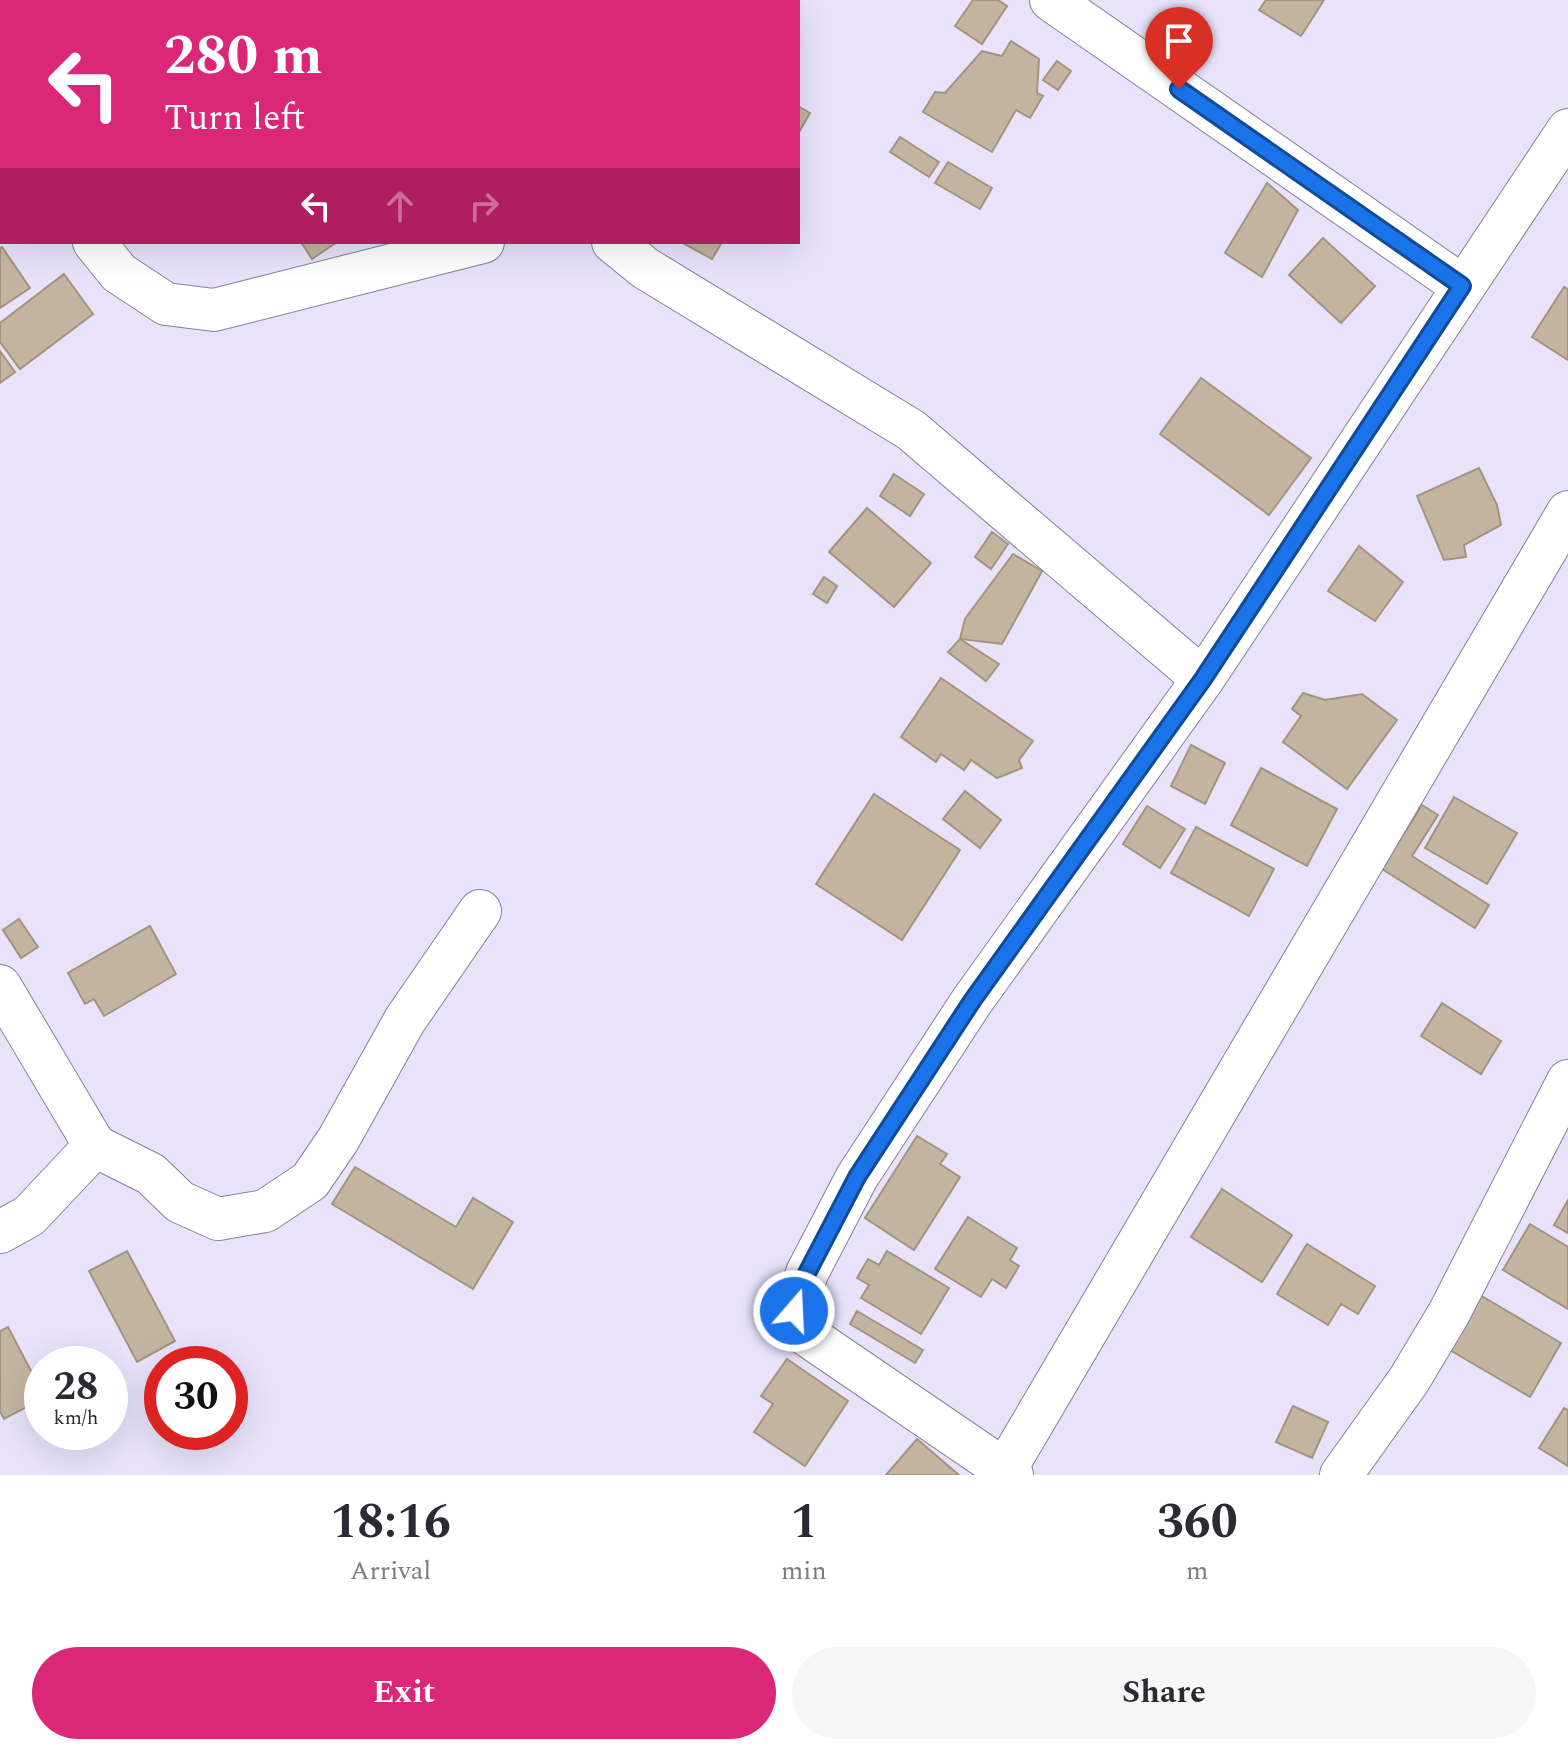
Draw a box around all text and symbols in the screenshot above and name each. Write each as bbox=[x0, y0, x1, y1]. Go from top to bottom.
pin bbox=[1145, 7, 1213, 89]
text: 280 m bbox=[164, 14, 323, 99]
icon: arrive bbox=[1157, 19, 1201, 63]
icon: left bbox=[32, 32, 136, 136]
text: Turn left bbox=[164, 91, 305, 146]
icon: left bbox=[294, 184, 338, 228]
icon: ahead bbox=[378, 184, 422, 228]
icon: right bbox=[462, 184, 506, 228]
position arrow bbox=[752, 1269, 836, 1353]
speed limit sign: 30 bbox=[144, 1346, 248, 1450]
text: 28 bbox=[54, 1357, 98, 1418]
text: km/h bbox=[54, 1403, 99, 1433]
text: 18:16 bbox=[330, 1486, 451, 1559]
text: 1 bbox=[790, 1486, 817, 1559]
text: 360 bbox=[1157, 1486, 1238, 1559]
text: Arrival bbox=[350, 1551, 431, 1591]
text: min bbox=[781, 1551, 827, 1591]
text: m bbox=[1186, 1551, 1208, 1591]
button: Exit bbox=[32, 1647, 776, 1739]
button: Share bbox=[792, 1647, 1536, 1739]

